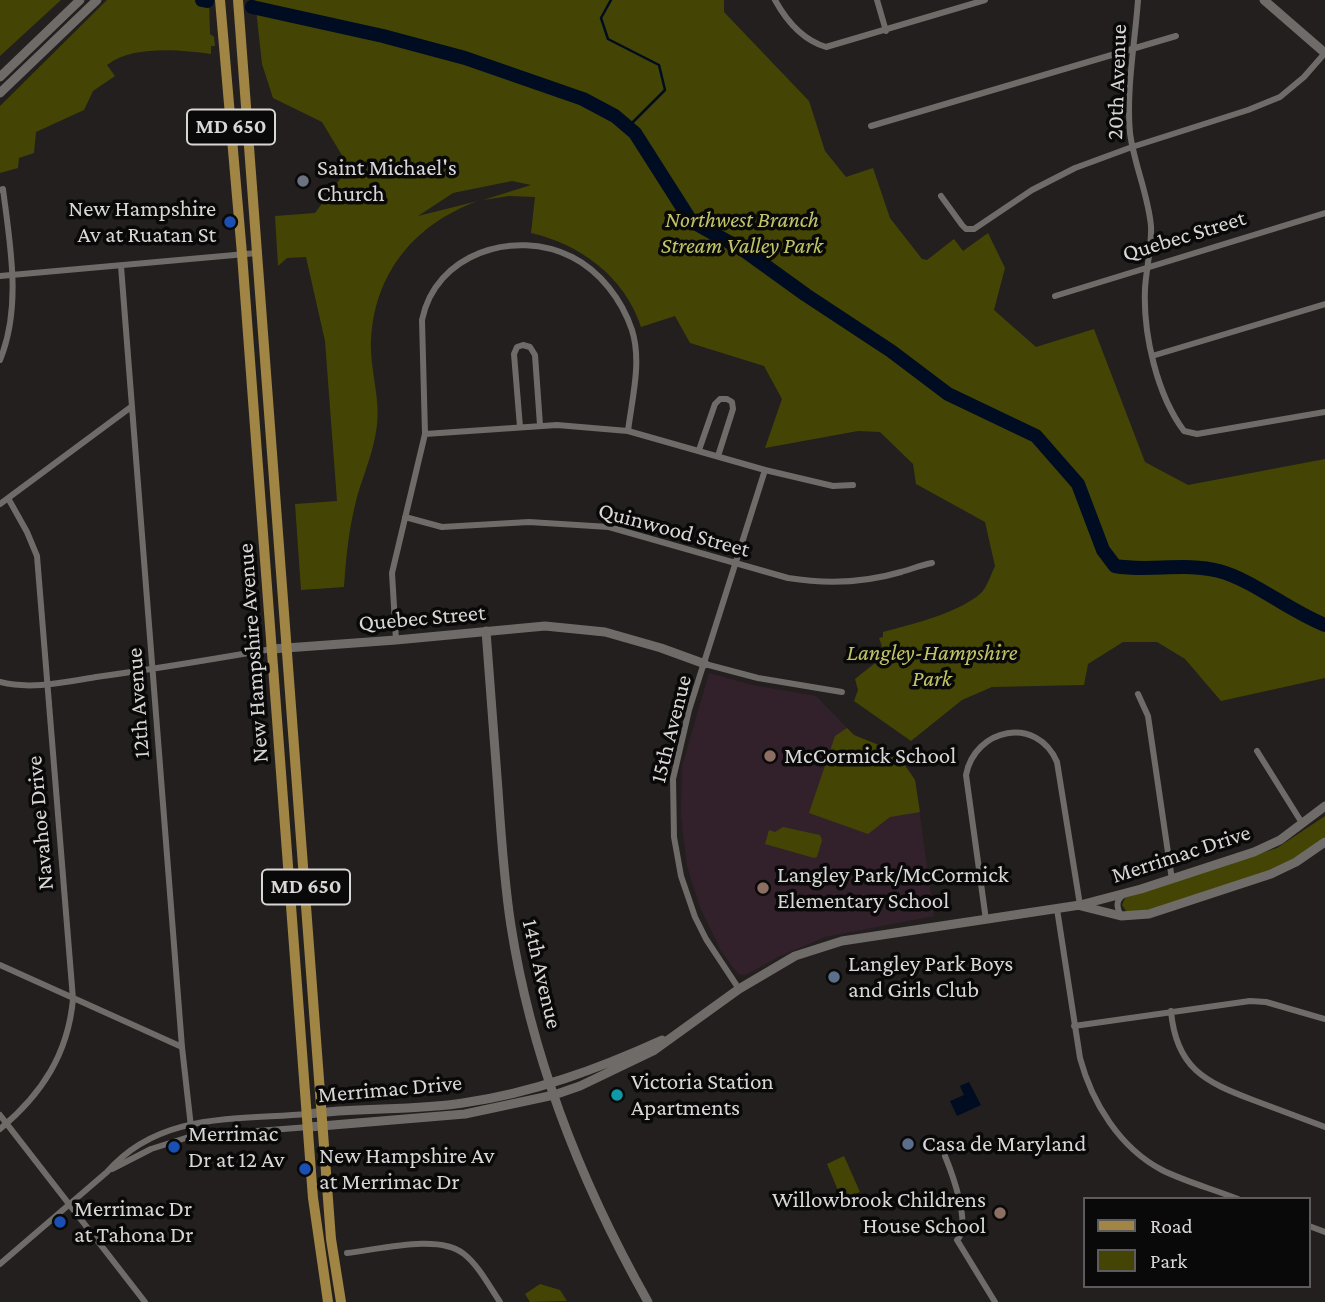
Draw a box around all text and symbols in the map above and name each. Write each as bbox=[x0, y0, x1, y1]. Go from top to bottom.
street label: 20th Avenue bbox=[1101, 24, 1133, 140]
road number: MD 650 bbox=[187, 110, 275, 144]
place label: Saint Michael's Church bbox=[317, 154, 457, 208]
marker: Saint Michael's Church bbox=[295, 173, 311, 189]
place label: New Hampshire Av at Ruatan St bbox=[68, 195, 216, 249]
street label: Quebec Street bbox=[1119, 204, 1249, 268]
park label: Northwest Branch Stream Valley Park bbox=[661, 206, 823, 260]
marker: New Hampshire Av at Ruatan St bbox=[222, 214, 238, 230]
street label: Quinwood Street bbox=[595, 497, 753, 563]
street label: New Hampshire Avenue bbox=[232, 542, 274, 764]
street label: Quebec Street bbox=[357, 599, 487, 637]
park label: Langley-Hampshire Park bbox=[847, 639, 1017, 693]
street label: 12th Avenue bbox=[120, 647, 156, 759]
street label: 15th Avenue bbox=[644, 672, 698, 786]
place label: McCormick School bbox=[784, 742, 956, 770]
marker: McCormick School bbox=[762, 748, 778, 764]
street label: Navahoe Drive bbox=[20, 755, 60, 891]
street label: Merrimac Drive bbox=[1108, 819, 1254, 889]
place label: Langley Park/McCormick Elementary School bbox=[777, 861, 1009, 915]
road number: MD 650 bbox=[262, 870, 350, 904]
marker: Langley Park/McCormick Elementary School bbox=[755, 880, 771, 896]
street label: 14th Avenue bbox=[516, 917, 568, 1031]
place label: Langley Park Boys and Girls Club bbox=[848, 950, 1013, 1004]
marker: Langley Park Boys and Girls Club bbox=[826, 969, 842, 985]
place label: Victoria Station Apartments bbox=[631, 1068, 774, 1122]
street label: Merrimac Drive bbox=[317, 1069, 463, 1109]
marker: Victoria Station Apartments bbox=[609, 1087, 625, 1103]
place label: Merrimac Dr at 12 Av bbox=[188, 1120, 284, 1174]
place label: Casa de Maryland bbox=[922, 1130, 1086, 1158]
marker: Casa de Maryland bbox=[900, 1136, 916, 1152]
marker: Merrimac Dr at 12 Av bbox=[166, 1139, 182, 1155]
place label: New Hampshire Av at Merrimac Dr bbox=[319, 1142, 494, 1196]
marker: New Hampshire Av at Merrimac Dr bbox=[297, 1161, 313, 1177]
place label: Willowbrook Childrens House School bbox=[772, 1186, 986, 1240]
place label: Merrimac Dr at Tahona Dr bbox=[74, 1195, 194, 1249]
legend bbox=[1084, 1197, 1311, 1288]
marker: Willowbrook Childrens House School bbox=[992, 1205, 1008, 1221]
marker: Merrimac Dr at Tahona Dr bbox=[52, 1214, 68, 1230]
text: Road bbox=[1150, 1214, 1193, 1238]
text: Park bbox=[1150, 1249, 1187, 1273]

